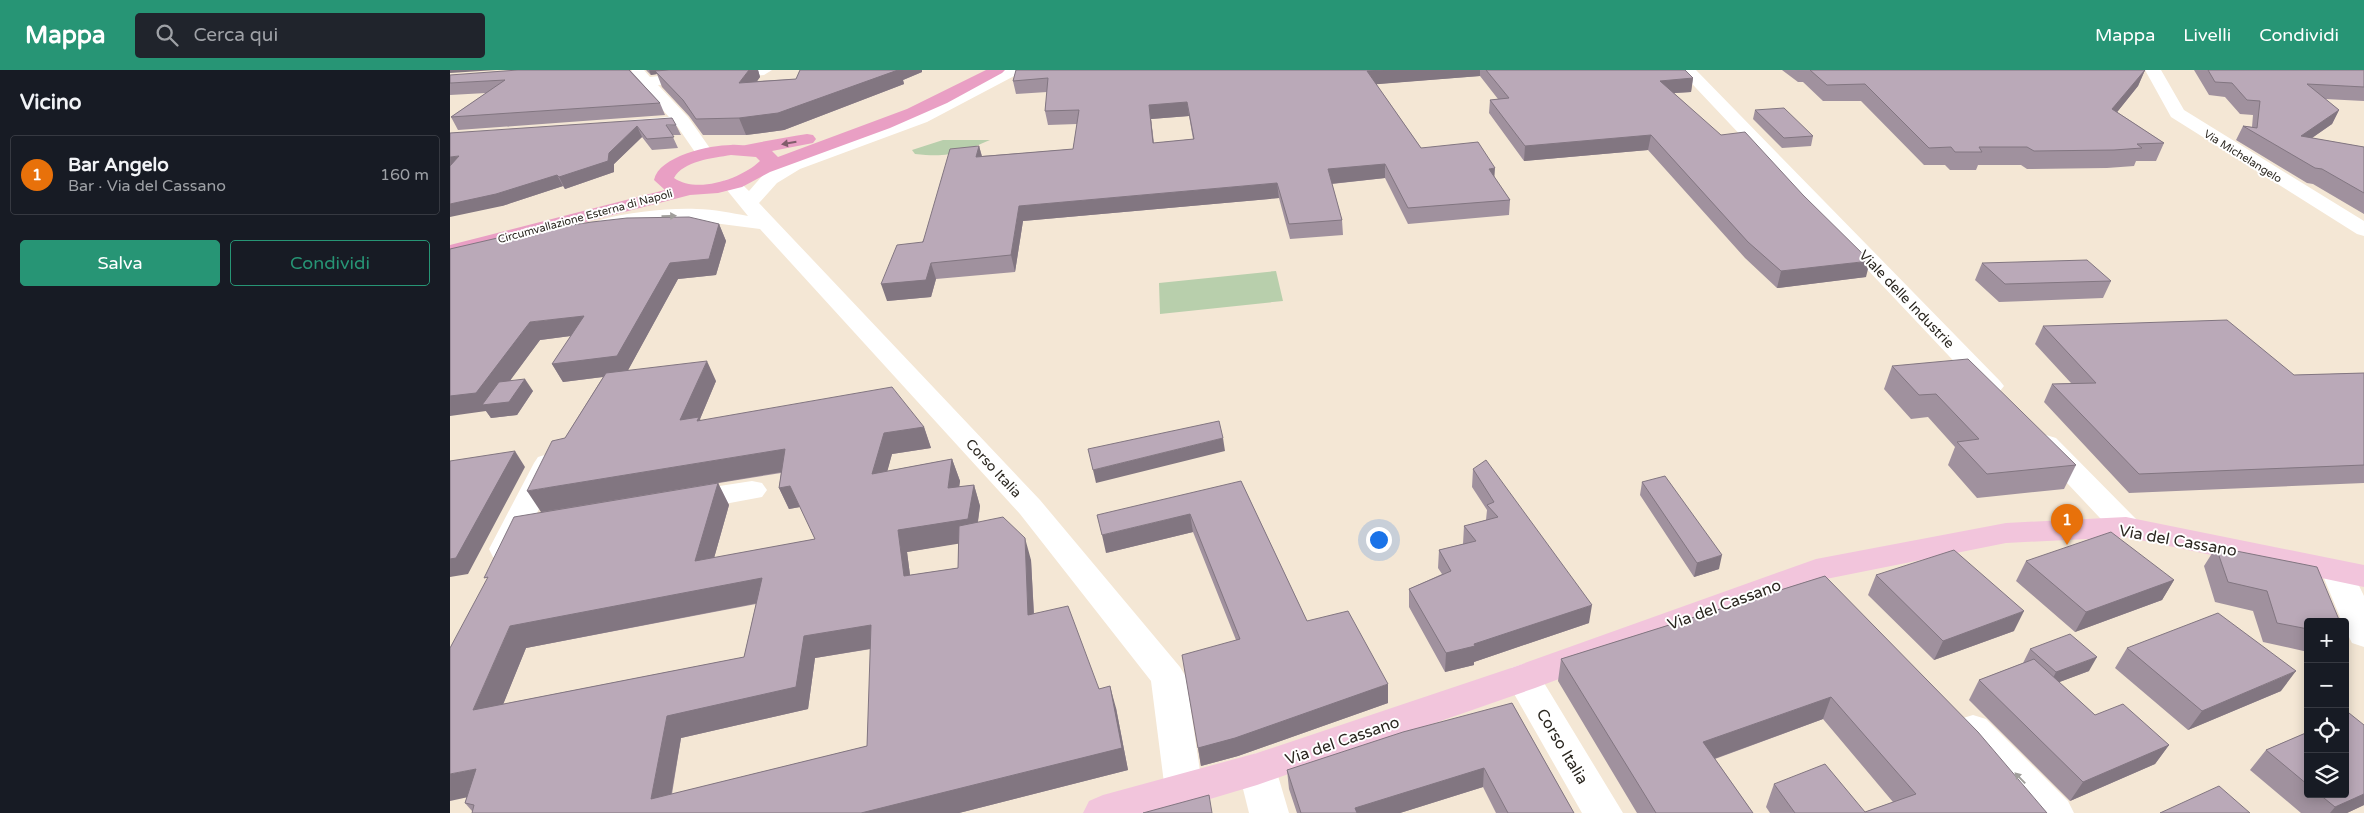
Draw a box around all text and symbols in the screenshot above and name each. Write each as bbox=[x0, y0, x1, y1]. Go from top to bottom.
search box bbox=[135, 13, 485, 58]
text: Mappa bbox=[25, 21, 105, 50]
icon: search bbox=[153, 21, 181, 49]
text: Cerca qui bbox=[193, 24, 278, 46]
text: Mappa bbox=[2095, 24, 2155, 46]
text: Livelli bbox=[2183, 24, 2231, 46]
text: Condividi bbox=[2259, 24, 2339, 46]
text: Vicino bbox=[20, 90, 82, 115]
street label: Via Michelangelo bbox=[2201, 127, 2284, 186]
one-way arrow bbox=[781, 139, 797, 147]
text: Bar Angelo bbox=[68, 154, 169, 176]
text: 1 bbox=[32, 165, 42, 185]
text: 160 m bbox=[380, 165, 429, 185]
text: Bar · Via del Cassano bbox=[68, 176, 226, 196]
street label: Circumvallazione Esterna di Napoli bbox=[496, 187, 674, 246]
one-way arrow bbox=[661, 212, 677, 220]
button: Salva bbox=[20, 240, 220, 286]
button: Condividi bbox=[230, 240, 430, 286]
street label: Viale delle Industrie bbox=[1855, 247, 1958, 352]
street label: Corso Italia bbox=[962, 435, 1025, 501]
pin: 1 bbox=[2051, 504, 2083, 545]
street label: Via del Cassano bbox=[2117, 521, 2238, 561]
your location bbox=[1366, 527, 1392, 553]
street label: Via del Cassano bbox=[1665, 575, 1784, 635]
map controls bbox=[2304, 618, 2349, 798]
button: + bbox=[2304, 618, 2349, 663]
button: − bbox=[2304, 663, 2349, 708]
street label: Corso Italia bbox=[1532, 705, 1593, 788]
button: locate bbox=[2304, 708, 2349, 753]
street label: Via del Cassano bbox=[1283, 712, 1402, 770]
button: layers bbox=[2304, 753, 2349, 798]
one-way arrow bbox=[2014, 772, 2026, 784]

